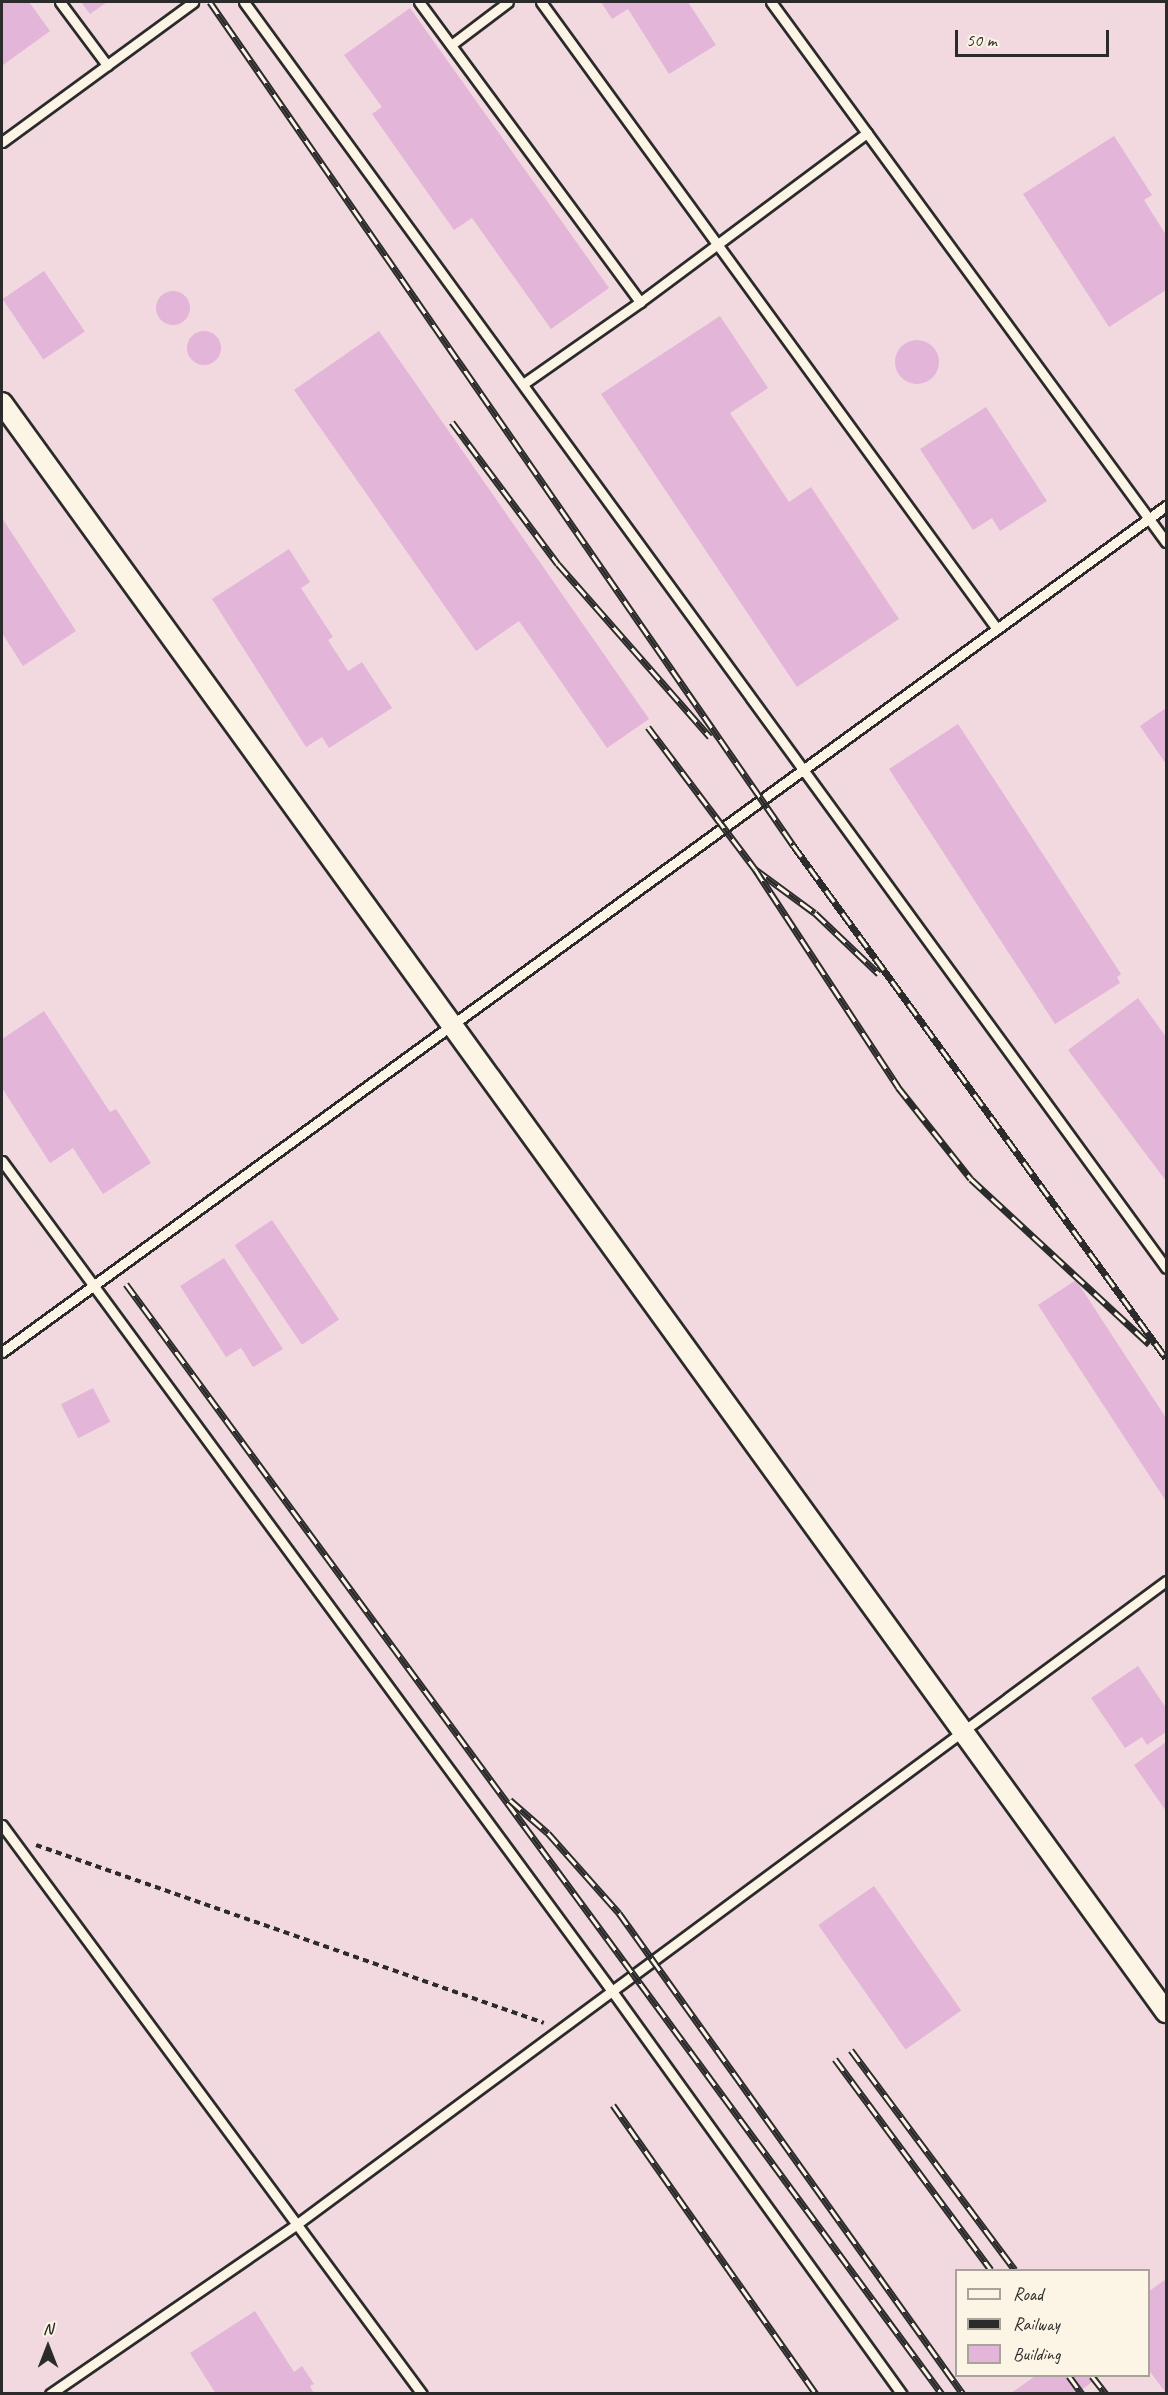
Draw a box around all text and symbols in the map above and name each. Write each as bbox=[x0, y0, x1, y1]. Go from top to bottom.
scale bar bbox=[958, 18, 1112, 56]
text: 50 m bbox=[966, 29, 997, 51]
legend bbox=[955, 2269, 1150, 2377]
text: Road bbox=[1013, 2283, 1043, 2305]
text: Railway bbox=[1013, 2313, 1060, 2335]
north arrow bbox=[18, 2317, 78, 2377]
text: N bbox=[43, 2319, 53, 2339]
text: Building bbox=[1013, 2343, 1060, 2365]

